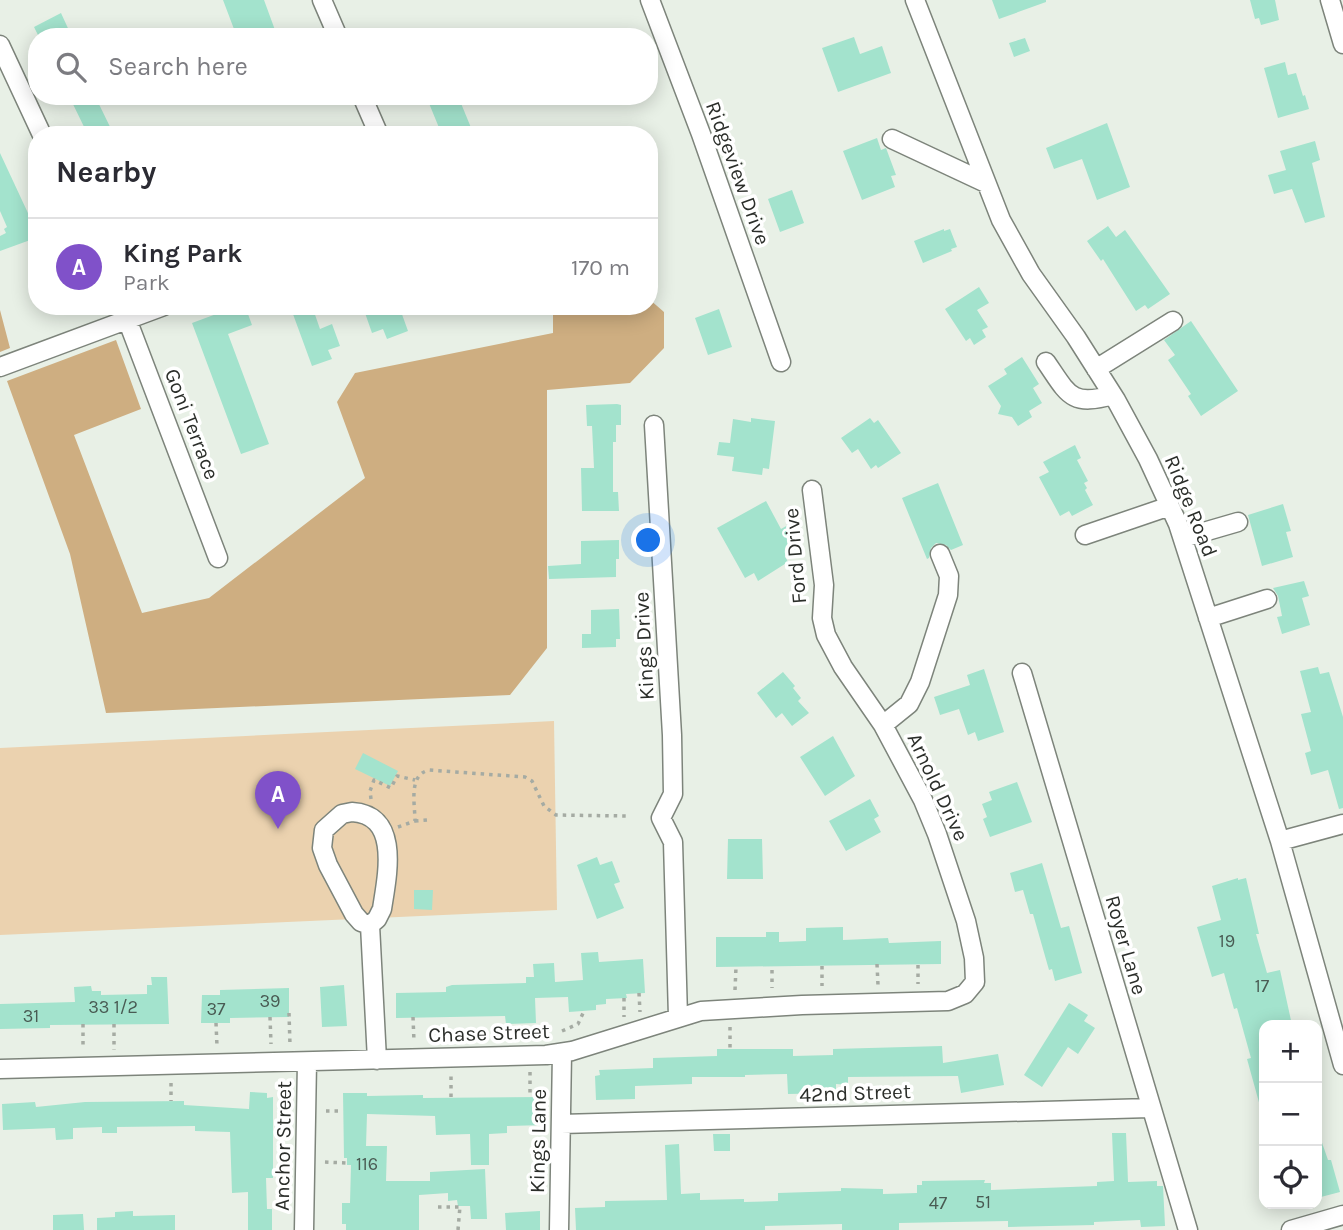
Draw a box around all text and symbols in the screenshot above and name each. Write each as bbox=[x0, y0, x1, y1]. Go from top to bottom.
search box bbox=[28, 28, 658, 105]
icon: search bbox=[52, 48, 90, 86]
text: Search here bbox=[108, 51, 248, 82]
street label: Ridgeview Drive bbox=[701, 98, 775, 248]
text: Nearby bbox=[56, 154, 156, 190]
text: King Park bbox=[123, 238, 242, 269]
text: A bbox=[72, 254, 86, 281]
text: 170 m bbox=[571, 254, 630, 281]
text: Park bbox=[123, 269, 170, 296]
street label: Goni Terrace bbox=[160, 365, 224, 483]
street label: Ridge Road bbox=[1160, 452, 1222, 560]
street label: Ford Drive bbox=[779, 507, 811, 605]
your location bbox=[631, 523, 665, 557]
street label: Kings Drive bbox=[629, 591, 659, 701]
street label: Arnold Drive bbox=[903, 729, 973, 845]
pin: A bbox=[255, 771, 301, 829]
street label: Royer Lane bbox=[1100, 893, 1152, 997]
house number: 19 bbox=[1219, 930, 1235, 952]
house number: 17 bbox=[1255, 975, 1270, 997]
house number: 39 bbox=[259, 990, 281, 1012]
house number: 33 1/2 bbox=[88, 996, 138, 1018]
house number: 37 bbox=[206, 998, 226, 1020]
house number: 31 bbox=[23, 1005, 39, 1027]
street label: Chase Street bbox=[428, 1019, 550, 1047]
map controls bbox=[1259, 1020, 1322, 1209]
button: + bbox=[1259, 1020, 1322, 1083]
street label: 42nd Street bbox=[799, 1079, 911, 1107]
street label: Anchor Street bbox=[270, 1081, 296, 1211]
button: − bbox=[1259, 1083, 1322, 1146]
street label: Kings Lane bbox=[525, 1089, 551, 1193]
button: locate bbox=[1259, 1146, 1322, 1209]
house number: 116 bbox=[356, 1153, 378, 1175]
house number: 51 bbox=[975, 1191, 991, 1213]
house number: 47 bbox=[929, 1192, 948, 1214]

